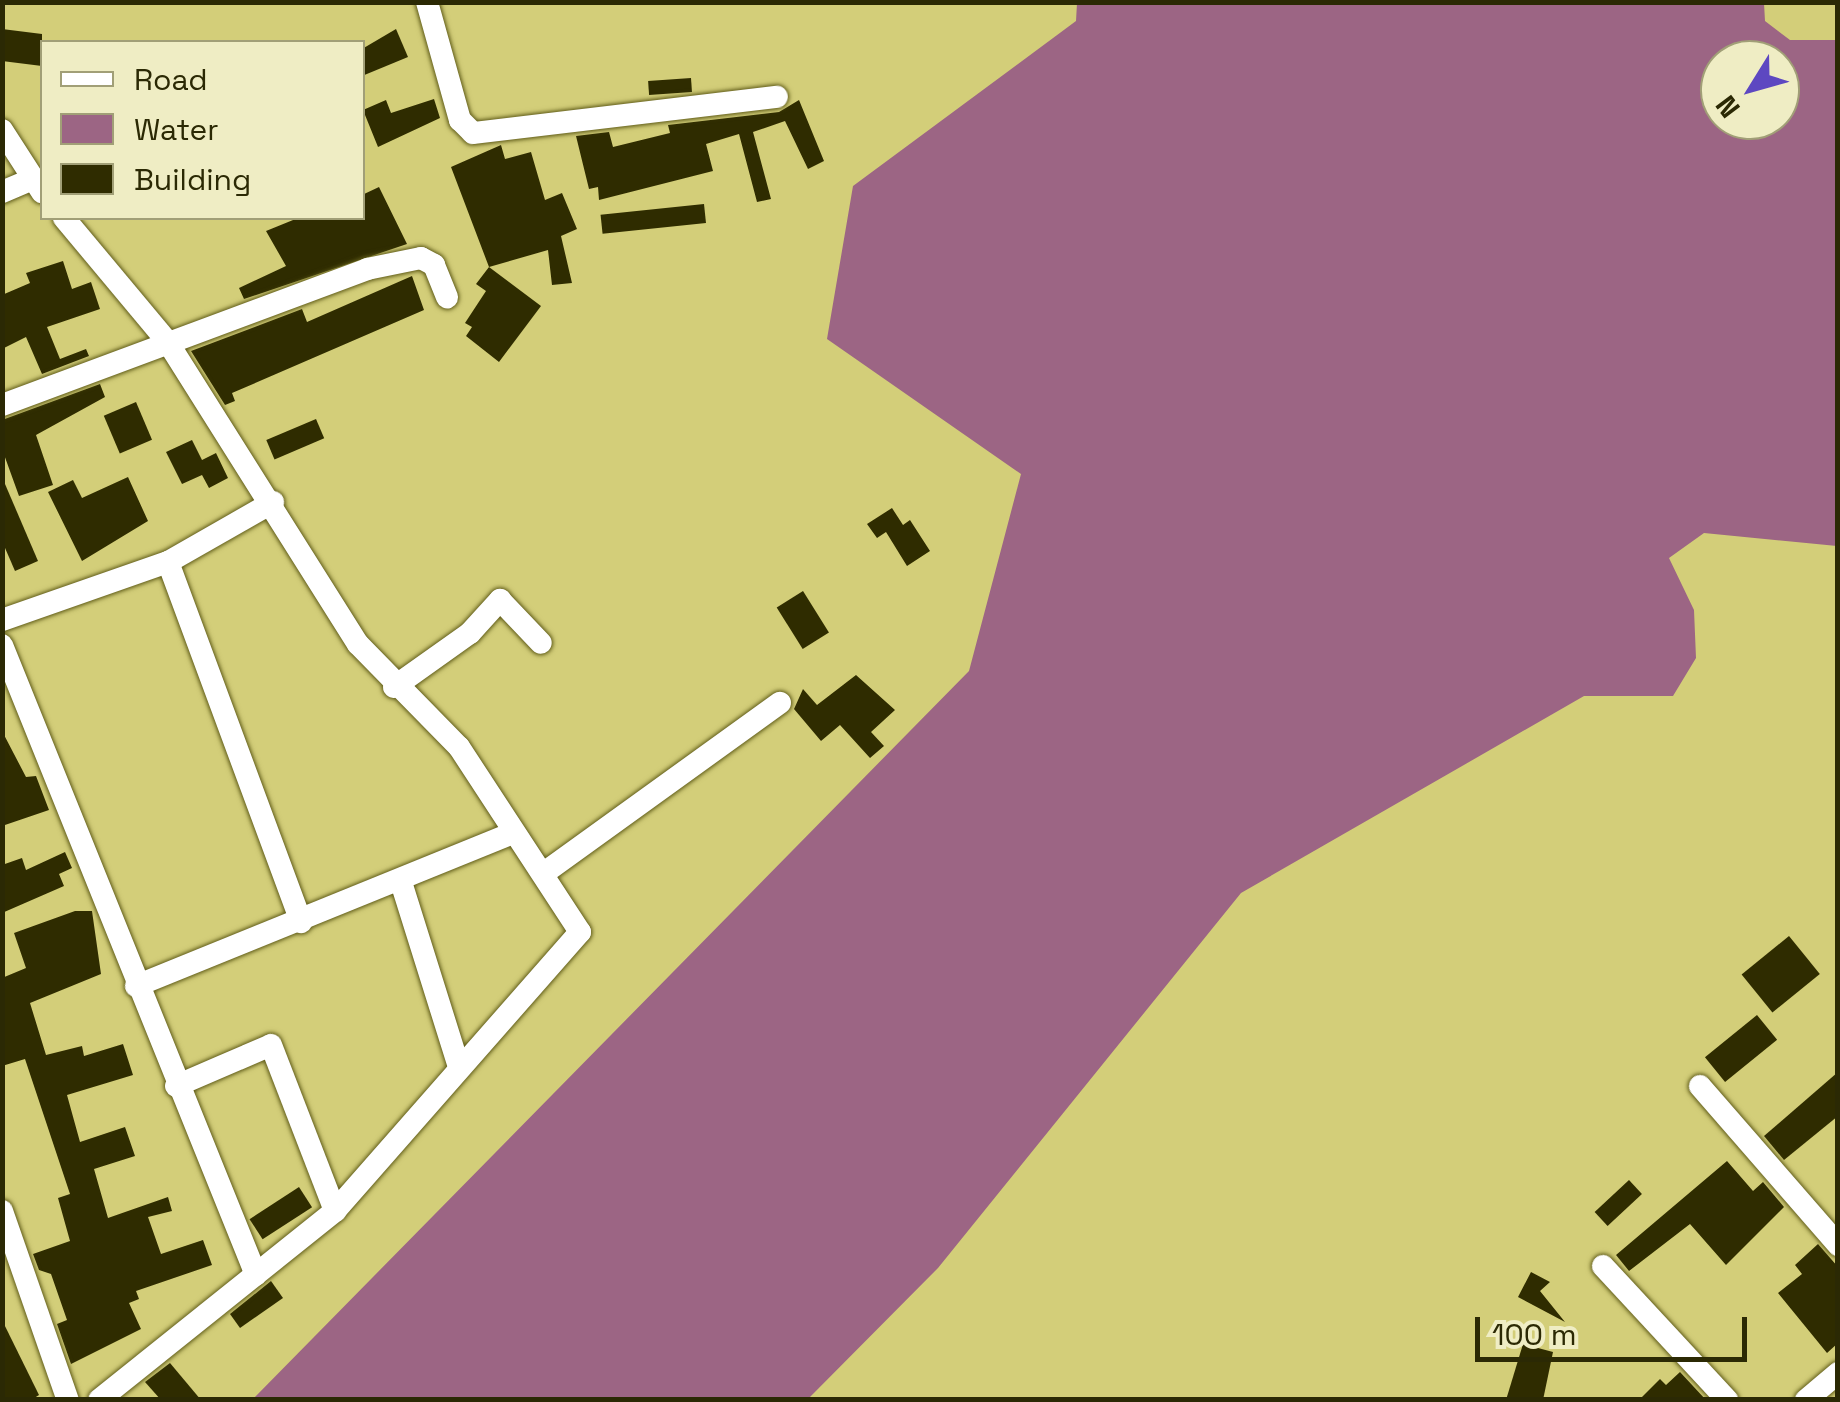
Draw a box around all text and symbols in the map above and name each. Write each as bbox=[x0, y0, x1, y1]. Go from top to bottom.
legend bbox=[40, 40, 365, 220]
north arrow bbox=[1700, 40, 1800, 140]
text: Road bbox=[134, 60, 208, 99]
text: N bbox=[1708, 89, 1748, 125]
text: Water bbox=[134, 110, 219, 149]
text: Building bbox=[134, 160, 251, 199]
scale bar bbox=[1480, 1297, 1752, 1359]
text: 100 m bbox=[1492, 1315, 1577, 1354]

